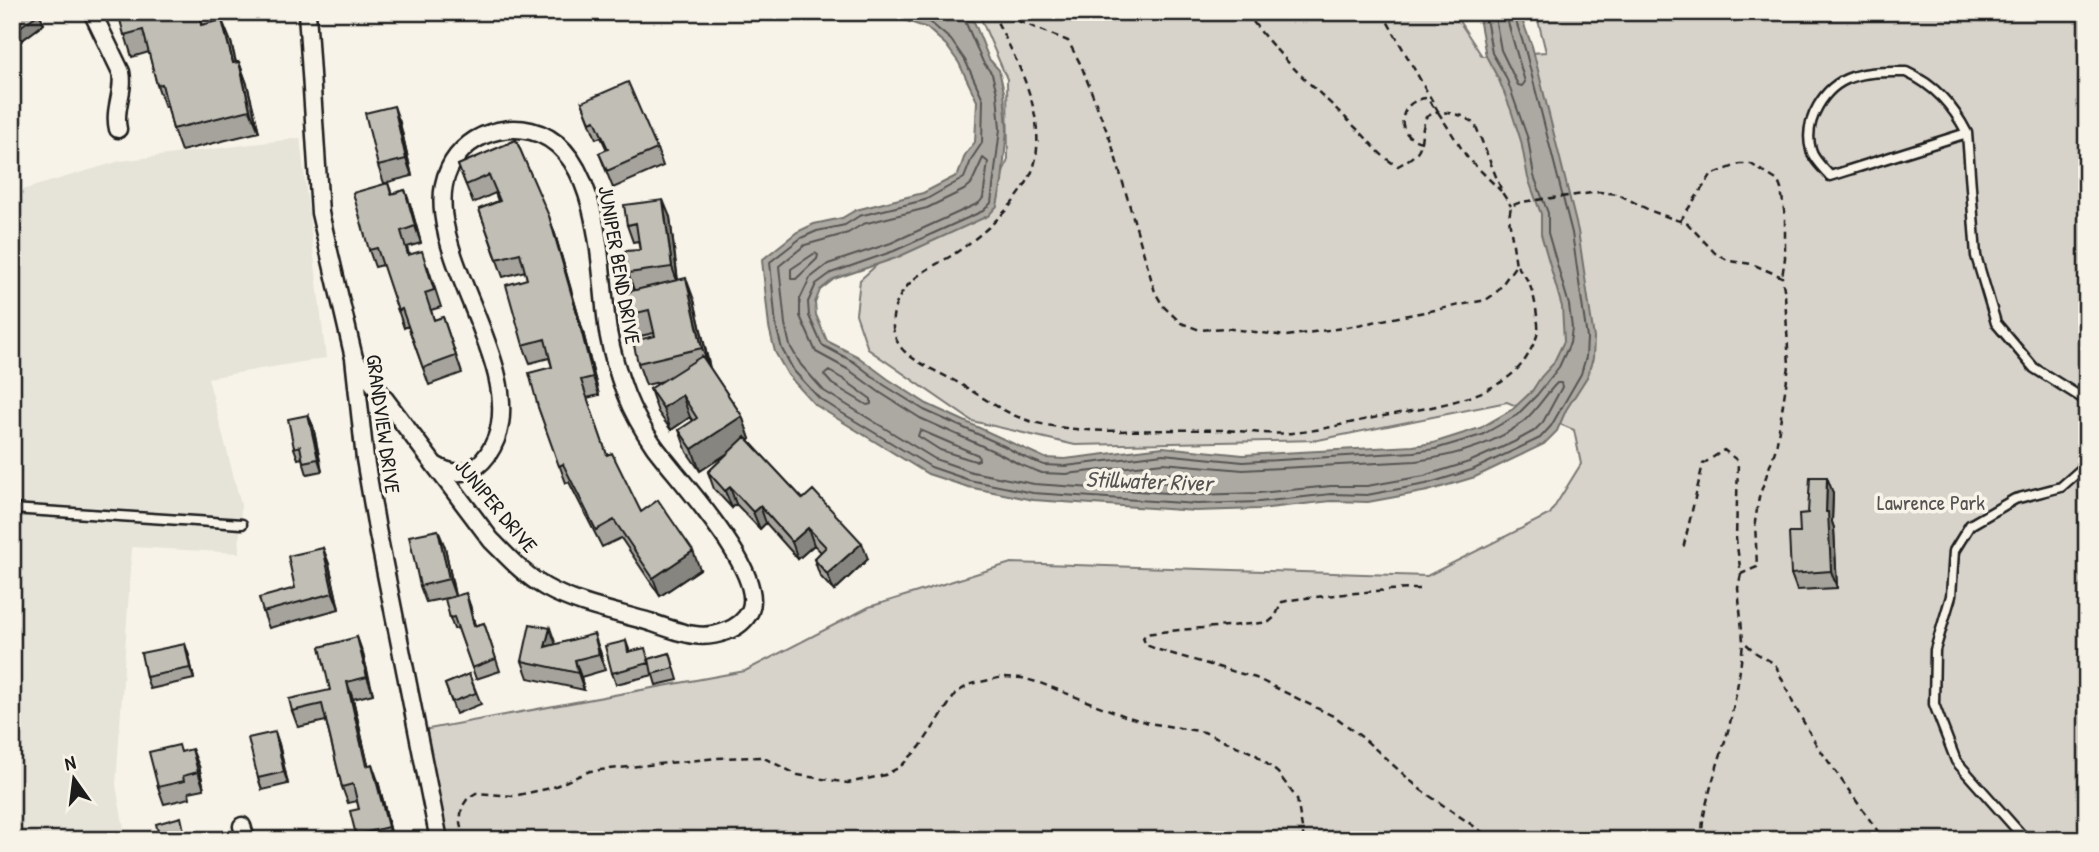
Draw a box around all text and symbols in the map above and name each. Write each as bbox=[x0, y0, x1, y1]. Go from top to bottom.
street label: JUNIPER BEND DRIVE bbox=[591, 183, 648, 347]
street label: GRANDVIEW DRIVE bbox=[359, 352, 408, 495]
street label: JUNIPER DRIVE bbox=[448, 452, 544, 559]
water label: Stillwater River bbox=[1085, 463, 1216, 498]
park label: Lawrence Park bbox=[1877, 488, 1985, 517]
north arrow bbox=[38, 744, 108, 814]
text: N bbox=[62, 749, 78, 776]

